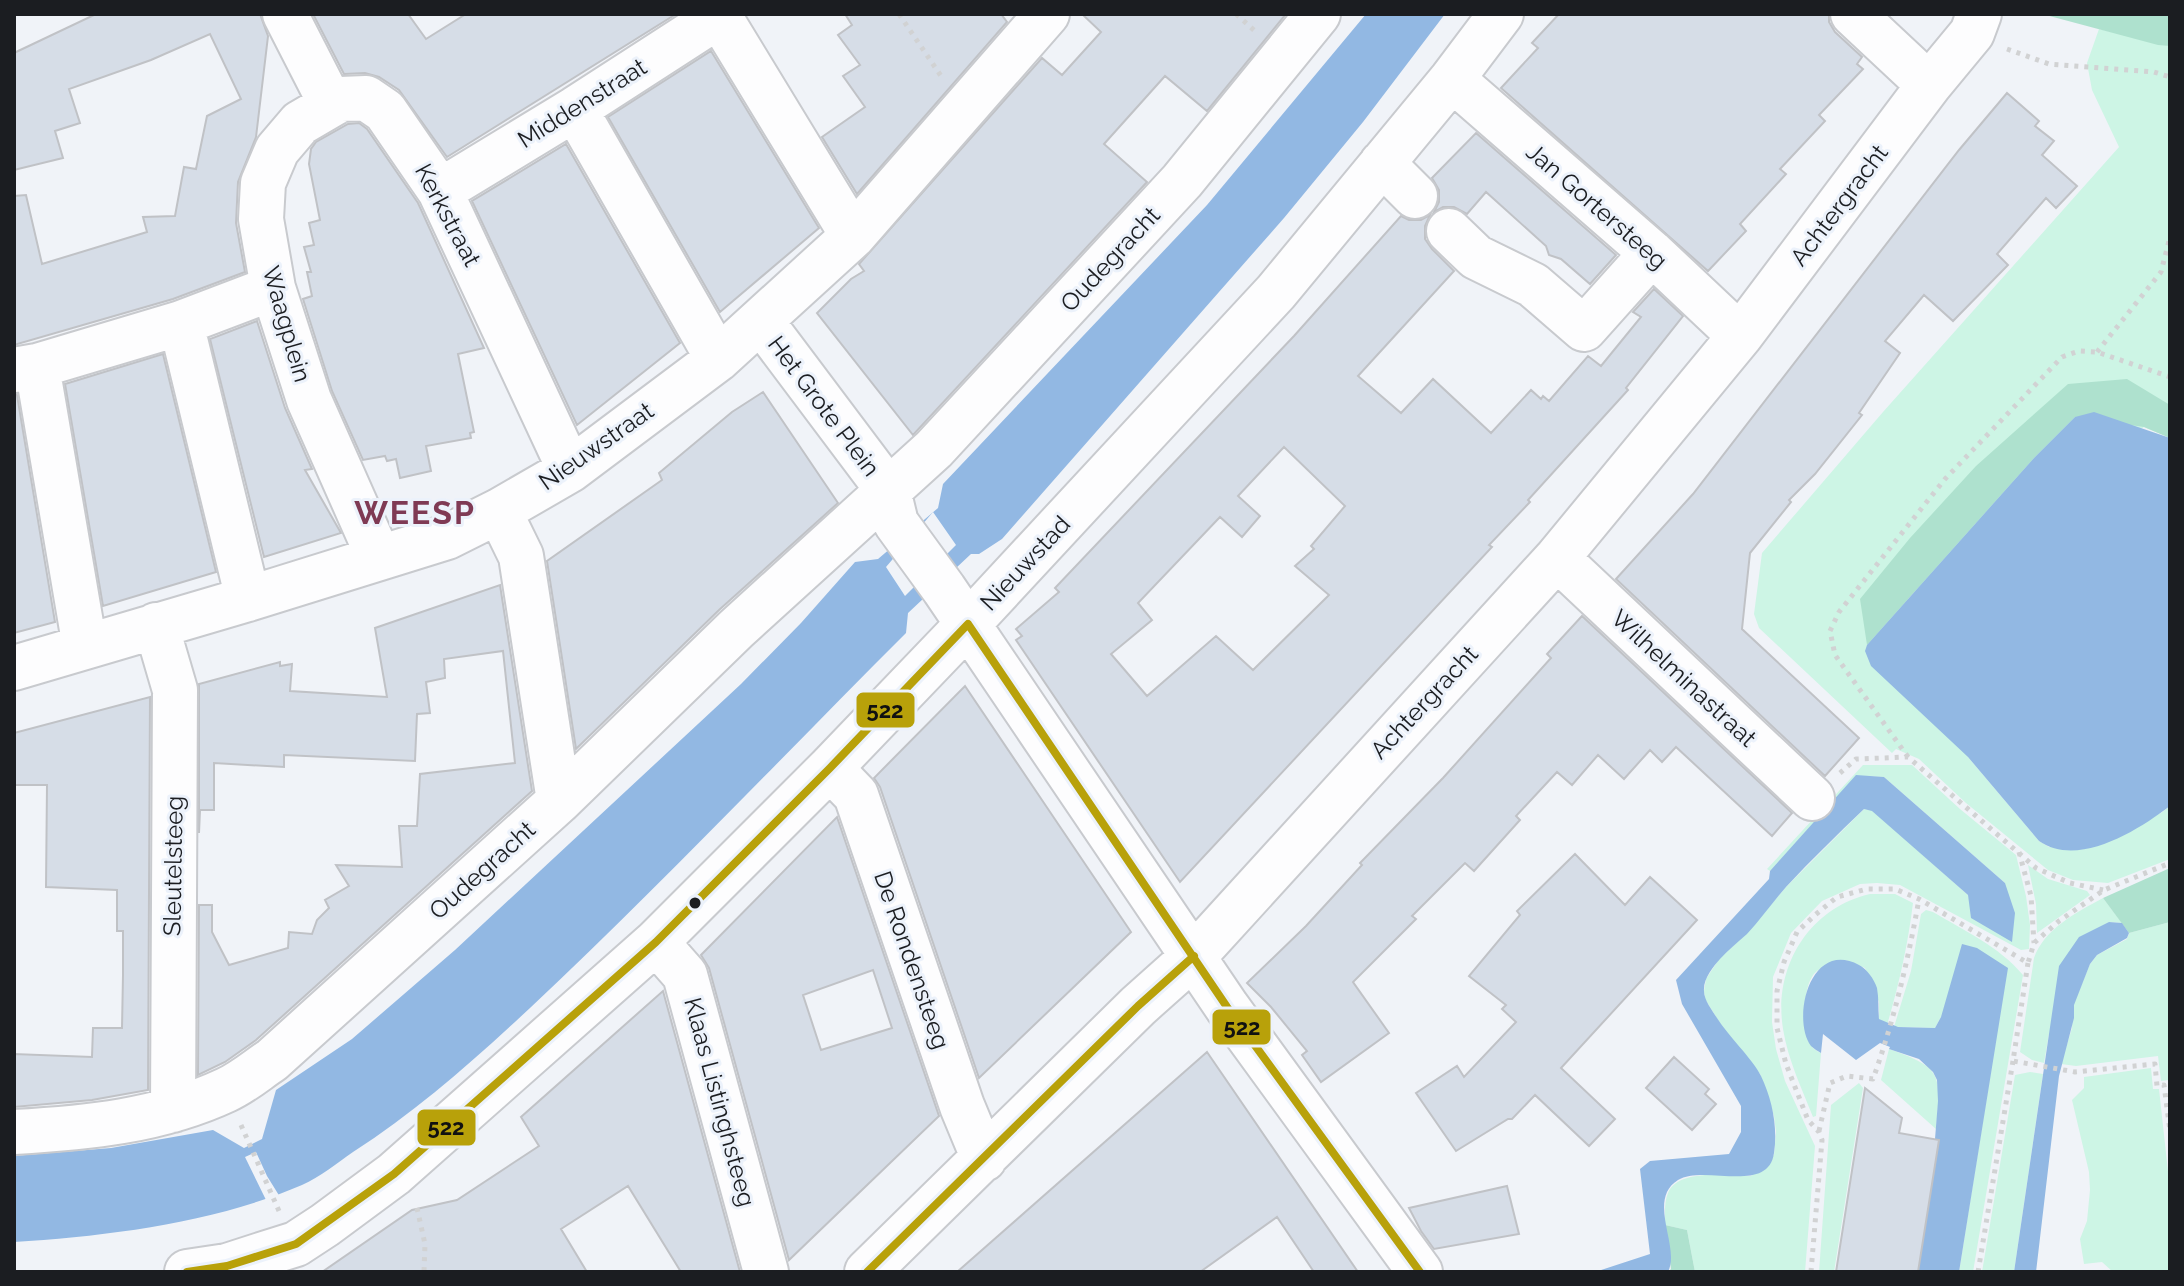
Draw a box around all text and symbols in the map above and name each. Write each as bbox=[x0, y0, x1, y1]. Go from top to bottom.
street label: Middenstraat bbox=[512, 52, 652, 154]
street label: Jan Gortersteeg bbox=[1521, 137, 1673, 275]
street label: Achtergracht bbox=[1784, 139, 1894, 271]
street label: Kerkstraat bbox=[409, 159, 487, 271]
street label: Oudegracht bbox=[1054, 201, 1166, 317]
street label: Waagplein bbox=[257, 263, 317, 385]
street label: Het Grote Plein bbox=[762, 330, 886, 482]
street label: Nieuwstraat bbox=[533, 396, 659, 496]
district label: WEESP bbox=[354, 494, 476, 531]
street label: Nieuwstad bbox=[974, 510, 1076, 616]
street label: Wilhelminastraat bbox=[1605, 603, 1763, 753]
street label: Achtergracht bbox=[1364, 639, 1484, 765]
line badge: 522 bbox=[855, 691, 916, 729]
text: 522 bbox=[866, 697, 904, 723]
street label: Sleutelsteeg bbox=[157, 796, 189, 936]
street label: Oudegracht bbox=[423, 815, 541, 925]
street label: De Rondensteeg bbox=[868, 867, 956, 1053]
unlabelled marker bbox=[687, 895, 703, 911]
street label: Klaas Listinghsteeg bbox=[678, 994, 762, 1210]
line badge: 522 bbox=[1211, 1008, 1272, 1046]
text: 522 bbox=[1223, 1014, 1261, 1040]
line badge: 522 bbox=[416, 1108, 477, 1147]
text: 522 bbox=[427, 1114, 465, 1140]

